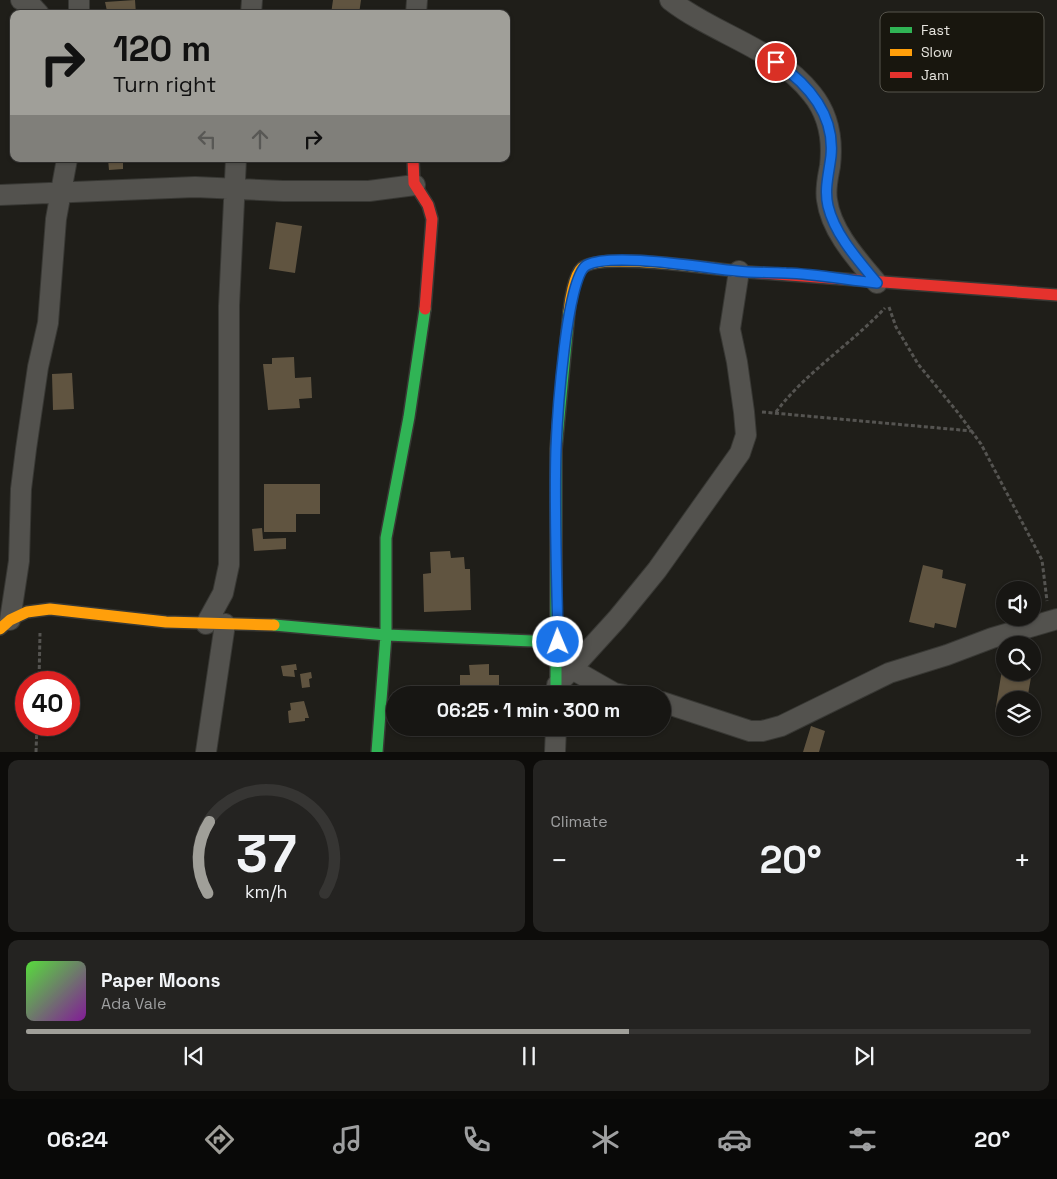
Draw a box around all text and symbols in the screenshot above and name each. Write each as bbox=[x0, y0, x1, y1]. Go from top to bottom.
legend bbox=[880, 12, 1044, 92]
text: Fast bbox=[921, 21, 950, 39]
text: 120 m bbox=[113, 27, 211, 71]
icon: right bbox=[30, 30, 95, 95]
pin bbox=[755, 41, 797, 83]
text: Slow bbox=[921, 43, 953, 61]
icon: arrive bbox=[762, 48, 790, 76]
text: Jam bbox=[921, 66, 949, 84]
text: Turn right bbox=[113, 70, 216, 98]
icon: left bbox=[193, 125, 221, 153]
icon: ahead bbox=[246, 125, 274, 153]
icon: right bbox=[299, 125, 327, 153]
map controls bbox=[996, 581, 1041, 736]
button: sound bbox=[996, 581, 1041, 626]
position arrow bbox=[531, 615, 583, 667]
button: search bbox=[996, 636, 1041, 681]
speed limit sign: 40 bbox=[15, 671, 80, 736]
button: layers bbox=[996, 691, 1041, 736]
text: 06:25 · 1 min · 300 m bbox=[437, 698, 620, 723]
text: Climate bbox=[551, 811, 608, 832]
text: 37 bbox=[236, 821, 296, 887]
text: 20° bbox=[760, 836, 822, 884]
text: − bbox=[551, 842, 568, 878]
text: + bbox=[1014, 842, 1031, 878]
text: km/h bbox=[245, 880, 288, 903]
text: Paper Moons bbox=[101, 968, 220, 993]
text: Ada Vale bbox=[101, 993, 166, 1014]
icon: previous bbox=[180, 1042, 208, 1070]
icon: pause bbox=[515, 1042, 543, 1070]
icon: next bbox=[850, 1042, 878, 1070]
icon: directions bbox=[202, 1122, 237, 1157]
icon: music bbox=[330, 1122, 365, 1157]
icon: phone bbox=[459, 1122, 494, 1157]
icon: climate bbox=[588, 1122, 623, 1157]
icon: car bbox=[717, 1122, 752, 1157]
icon: filters bbox=[845, 1122, 880, 1157]
text: 06:24 bbox=[47, 1125, 108, 1153]
text: 20° bbox=[974, 1125, 1010, 1153]

